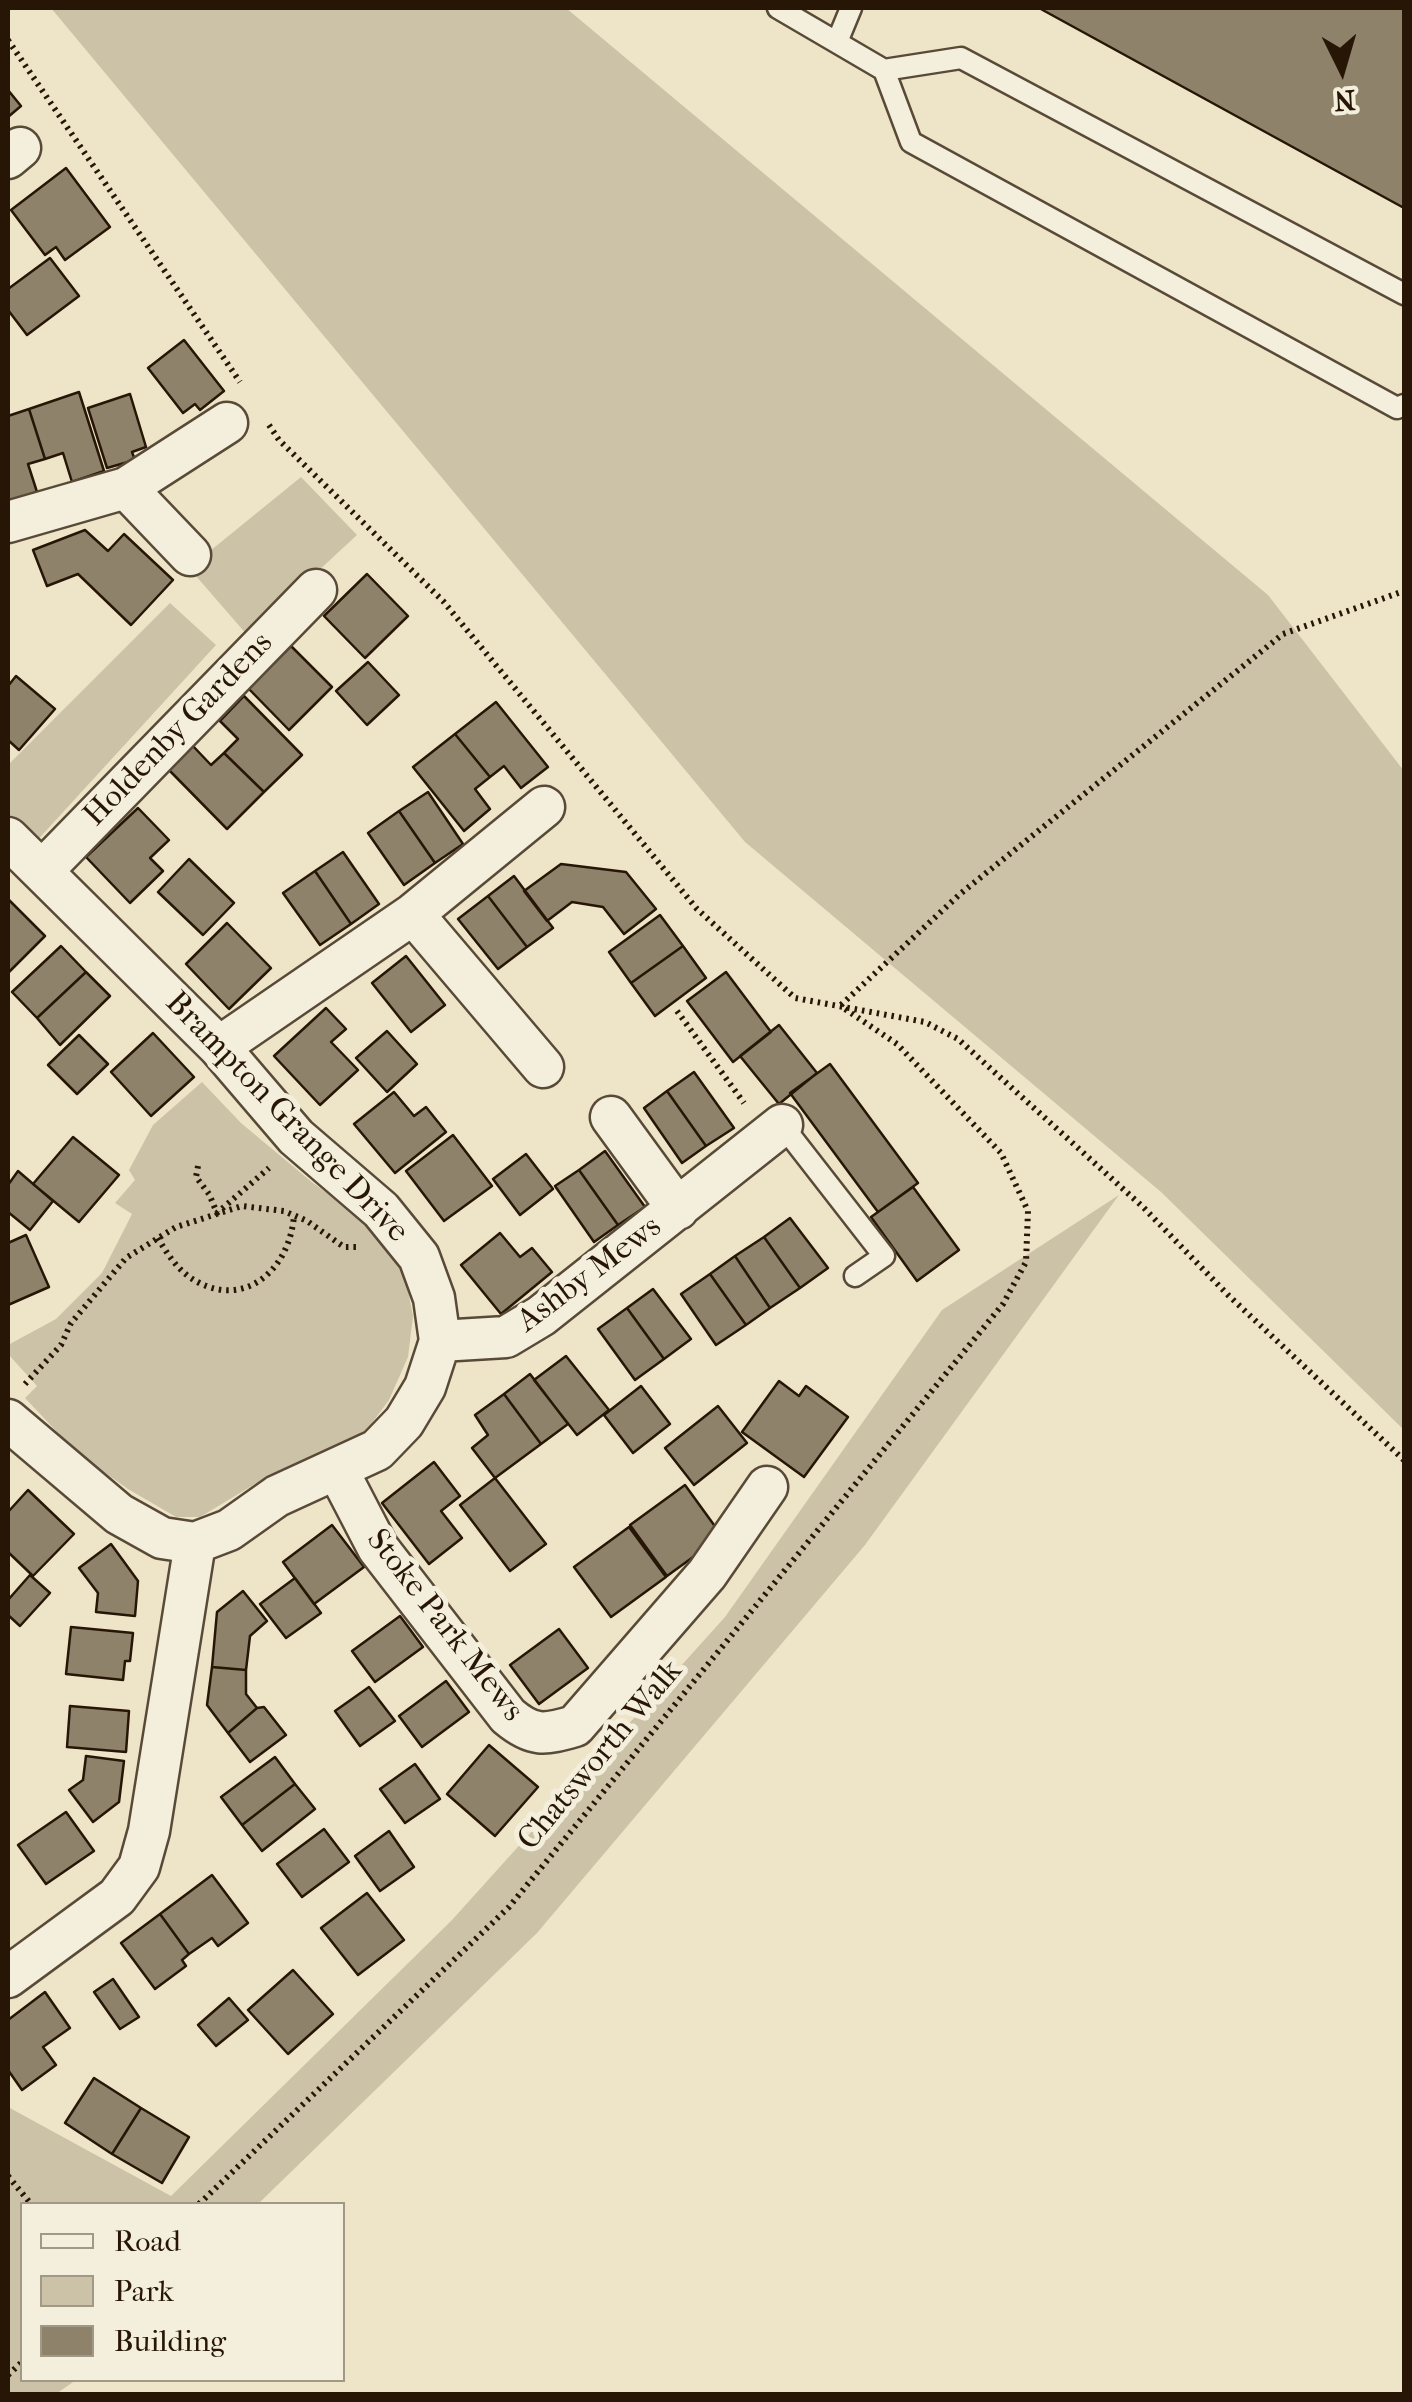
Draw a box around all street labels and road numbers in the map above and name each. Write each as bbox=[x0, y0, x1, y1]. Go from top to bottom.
street label: Holdenby Gardens bbox=[77, 625, 281, 835]
street label: Brampton Grange Drive bbox=[156, 985, 416, 1251]
street label: Ashby Mews bbox=[511, 1208, 669, 1342]
street label: Stoke Park Mews bbox=[357, 1522, 531, 1730]
street label: Chatsworth Walk bbox=[510, 1653, 692, 1859]

